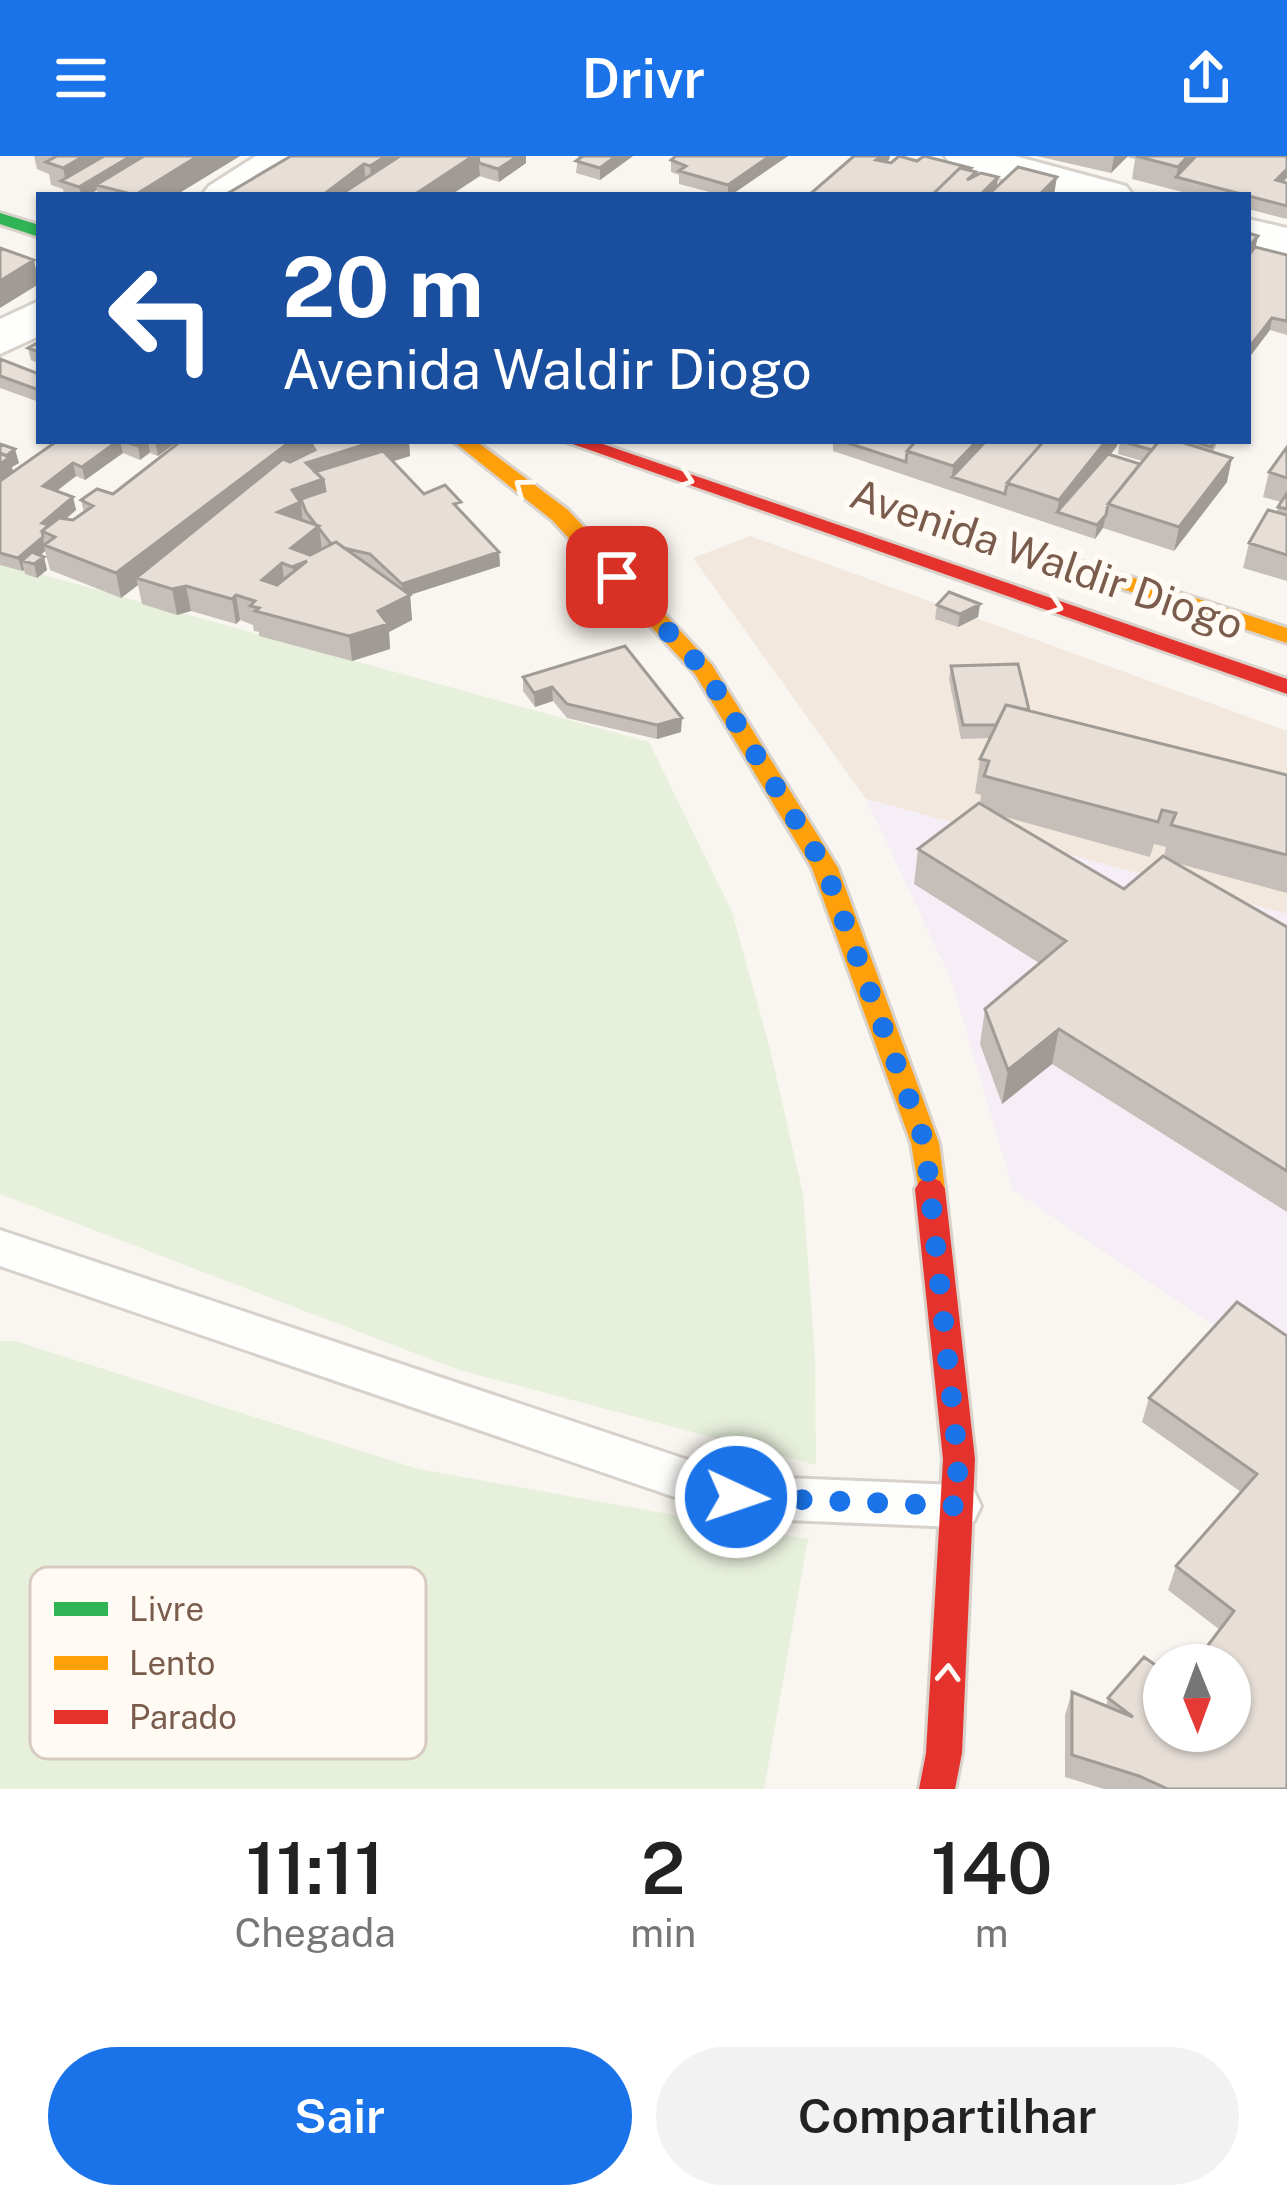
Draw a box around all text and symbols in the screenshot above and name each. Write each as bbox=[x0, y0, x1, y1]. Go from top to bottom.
icon: menu bbox=[48, 45, 114, 111]
icon: share bbox=[1173, 45, 1239, 111]
text: Drivr bbox=[582, 47, 705, 110]
text: 20 m bbox=[282, 237, 484, 336]
icon: left bbox=[84, 240, 240, 396]
text: Avenida Waldir Diogo bbox=[282, 338, 812, 401]
one-way arrow bbox=[673, 465, 694, 489]
street label: Avenida Waldir Diogo bbox=[844, 468, 1250, 649]
one-way arrow bbox=[515, 480, 536, 502]
pin bbox=[566, 526, 668, 628]
icon: arrive bbox=[584, 544, 650, 610]
one-way arrow bbox=[1042, 592, 1063, 616]
position arrow bbox=[673, 1434, 799, 1560]
legend bbox=[30, 1567, 426, 1759]
text: Livre bbox=[129, 1590, 204, 1628]
text: Lento bbox=[129, 1644, 216, 1682]
north arrow bbox=[1143, 1644, 1251, 1752]
map controls bbox=[1143, 1644, 1251, 1752]
one-way arrow bbox=[935, 1663, 961, 1682]
text: Parado bbox=[129, 1698, 237, 1736]
text: 11:11 bbox=[246, 1826, 384, 1910]
text: 2 bbox=[641, 1826, 686, 1910]
text: 140 bbox=[931, 1826, 1053, 1910]
text: Chegada bbox=[234, 1910, 396, 1956]
text: min bbox=[630, 1910, 696, 1956]
text: m bbox=[975, 1910, 1009, 1956]
button: Sair bbox=[48, 2047, 632, 2185]
button: Compartilhar bbox=[656, 2047, 1239, 2185]

